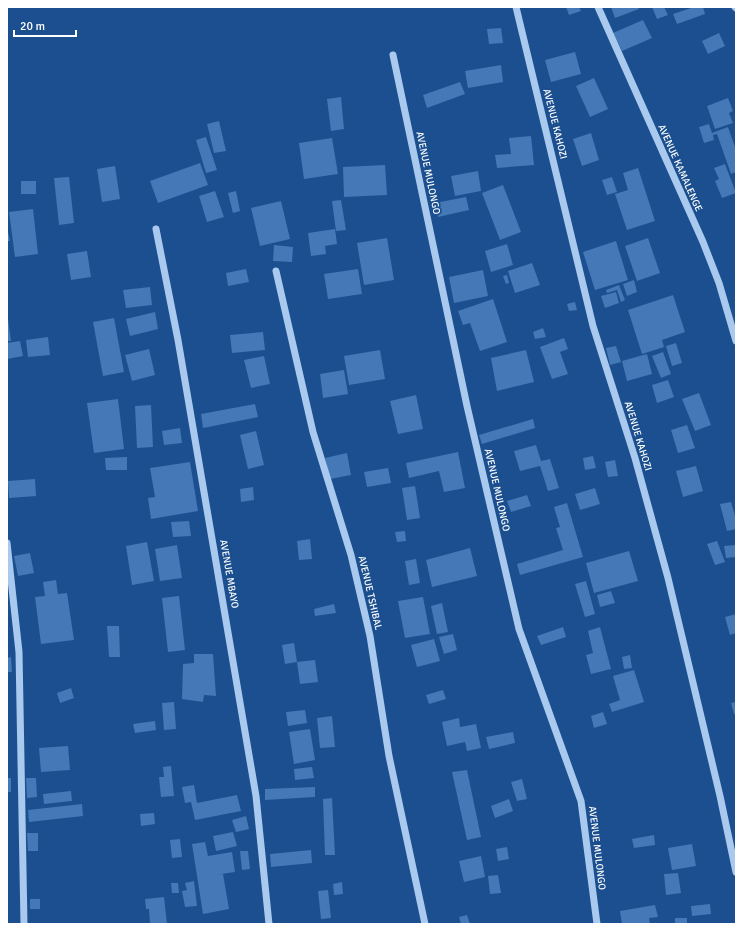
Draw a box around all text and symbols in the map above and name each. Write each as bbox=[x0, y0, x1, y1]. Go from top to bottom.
scale bar bbox=[14, 12, 76, 38]
text: 20 m bbox=[20, 19, 45, 34]
street label: AVENUE KAHOZI bbox=[540, 88, 570, 160]
street label: AVENUE KAMALENGE bbox=[655, 122, 705, 214]
street label: AVENUE MULONGO bbox=[413, 130, 443, 216]
street label: AVENUE KAHOZI bbox=[622, 400, 654, 472]
street label: AVENUE MULONGO bbox=[482, 448, 512, 533]
street label: AVENUE MBAYO bbox=[217, 539, 241, 610]
street label: AVENUE TSHIBAL bbox=[356, 555, 384, 631]
street label: AVENUE MULONGO bbox=[586, 805, 608, 891]

